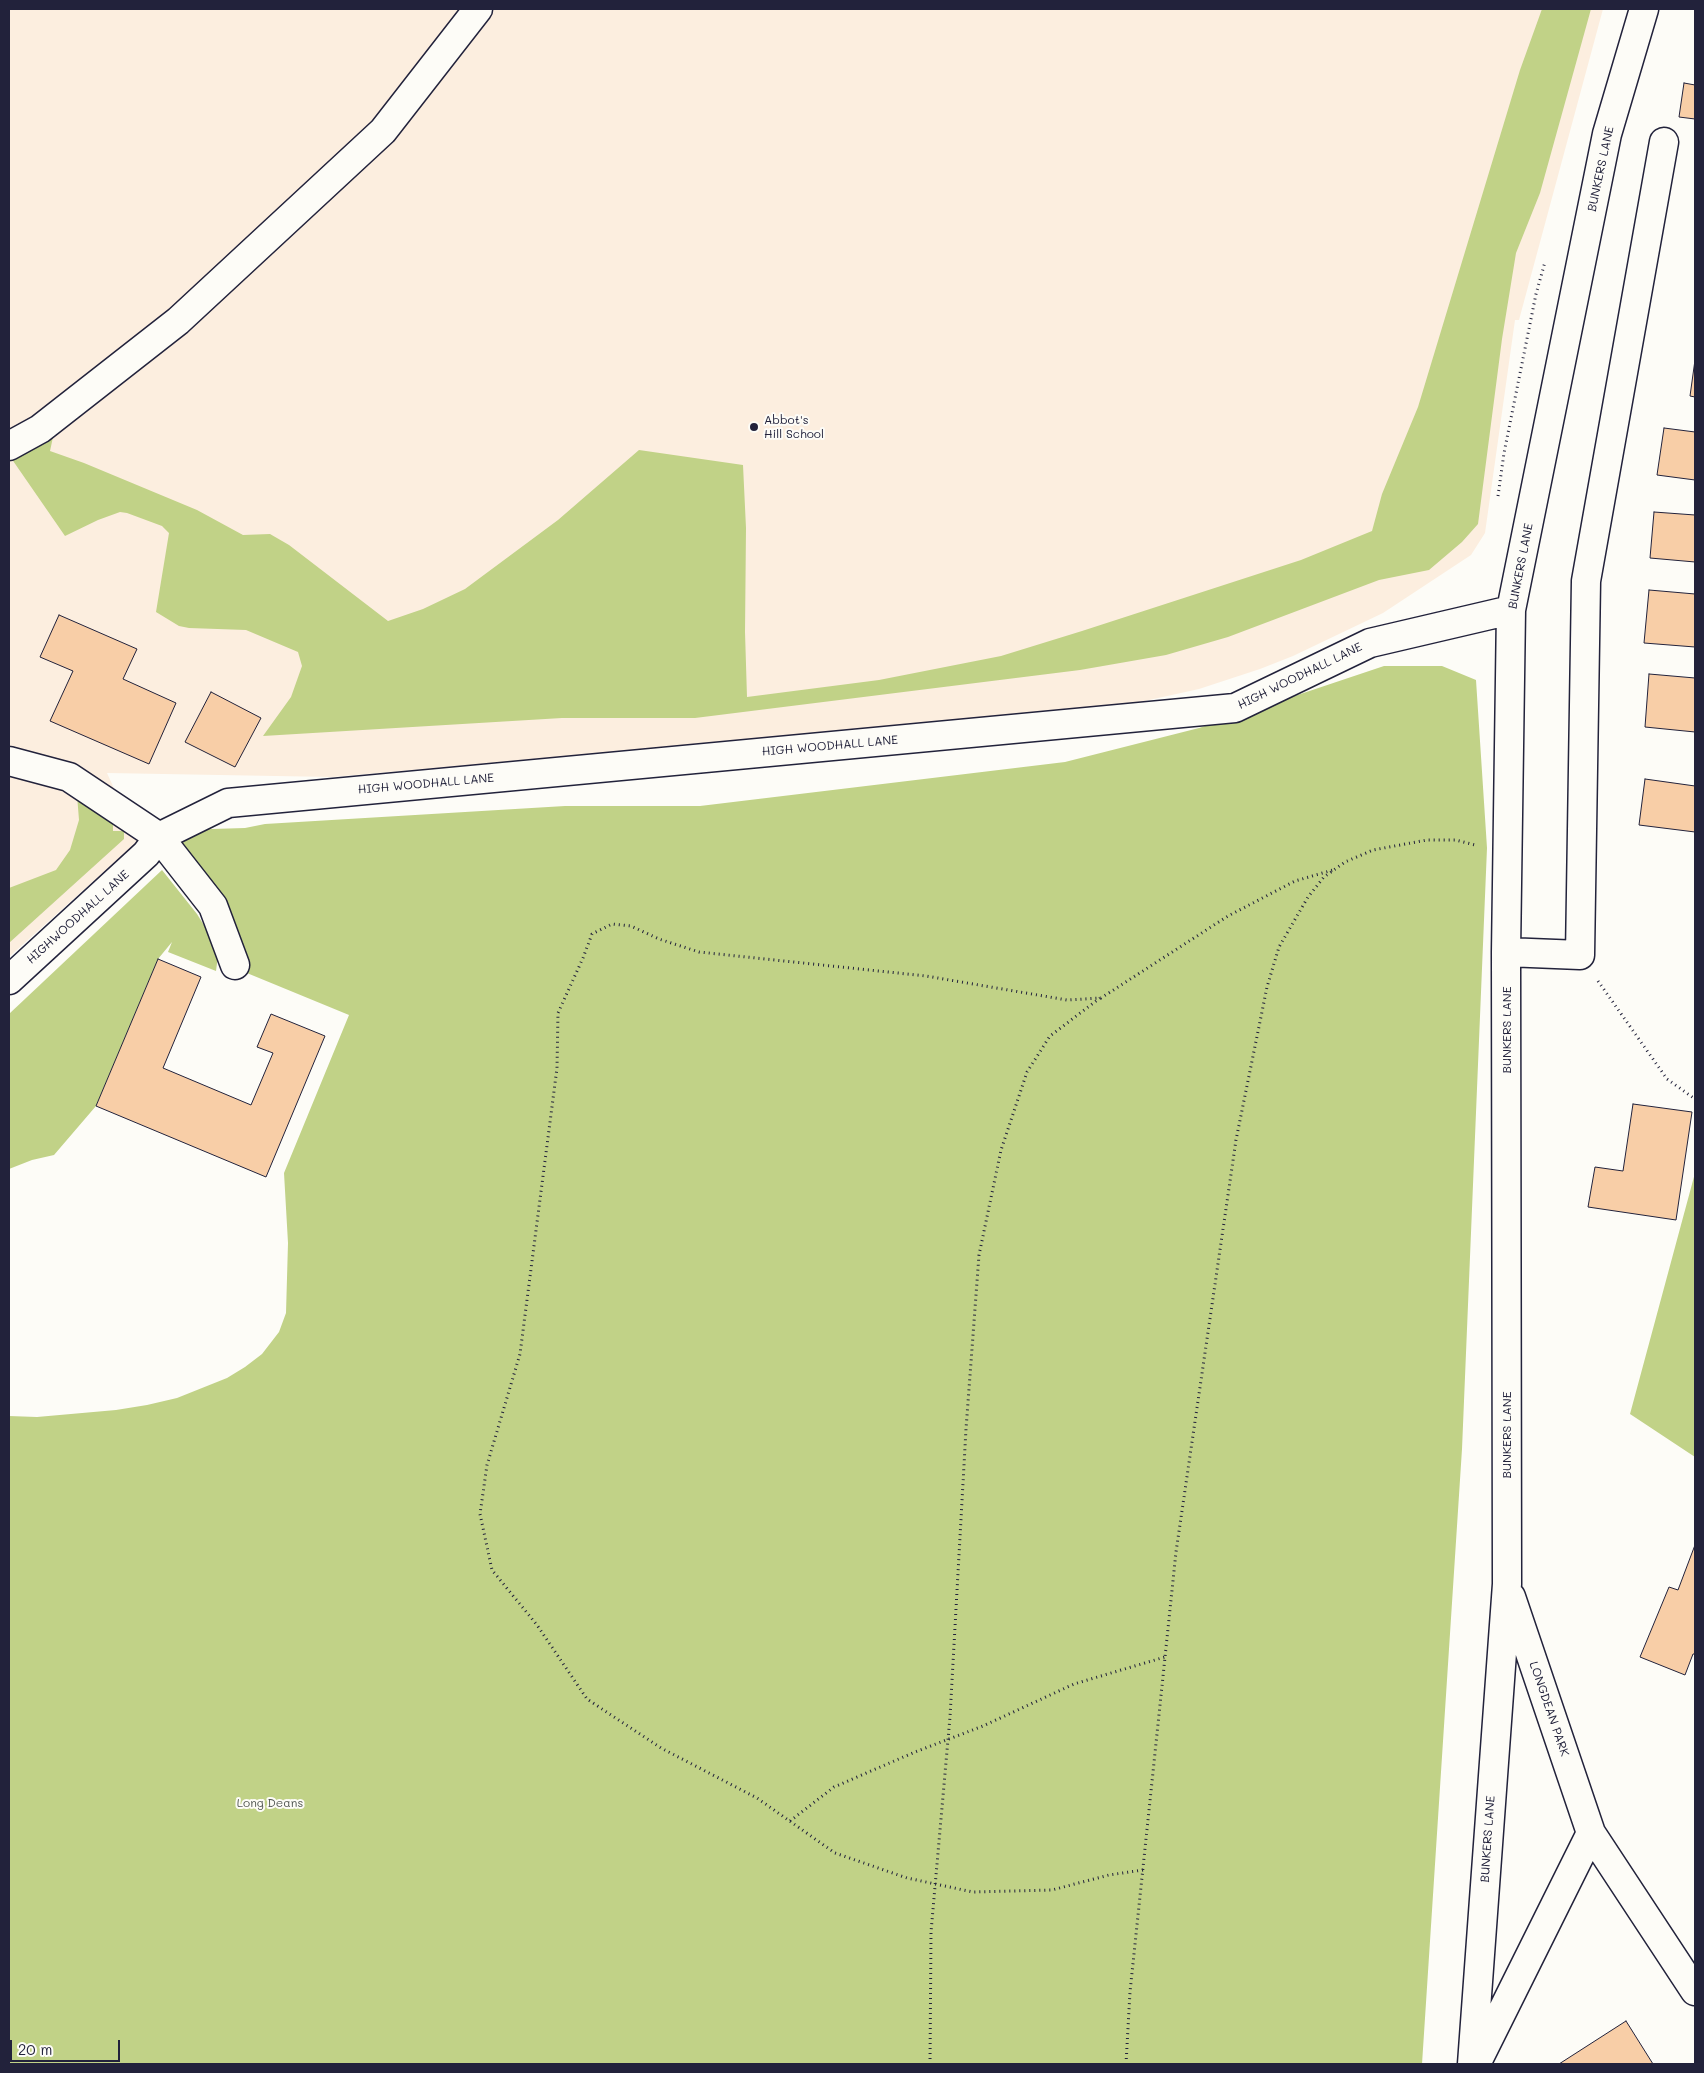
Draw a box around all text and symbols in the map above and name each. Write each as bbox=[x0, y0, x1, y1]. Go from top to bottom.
street label: BUNKERS LANE bbox=[1585, 125, 1617, 213]
place label: Abbot's Hill School bbox=[764, 413, 824, 441]
marker: Abbot's Hill School bbox=[748, 421, 760, 433]
street label: BUNKERS LANE bbox=[1506, 522, 1536, 610]
street label: HIGH WOODHALL LANE bbox=[1235, 640, 1365, 712]
street label: HIGH WOODHALL LANE bbox=[761, 733, 899, 759]
street label: HIGH WOODHALL LANE bbox=[357, 771, 495, 797]
street label: HIGHWOODHALL LANE bbox=[24, 867, 132, 967]
street label: BUNKERS LANE bbox=[1500, 986, 1514, 1074]
street label: BUNKERS LANE bbox=[1500, 1391, 1514, 1479]
street label: LONGDEAN PARK bbox=[1526, 1660, 1572, 1758]
street label: BUNKERS LANE bbox=[1478, 1795, 1498, 1883]
park label: Long Deans bbox=[237, 1796, 303, 1810]
scale bar bbox=[12, 2030, 122, 2062]
text: 20 m bbox=[18, 2039, 52, 2059]

